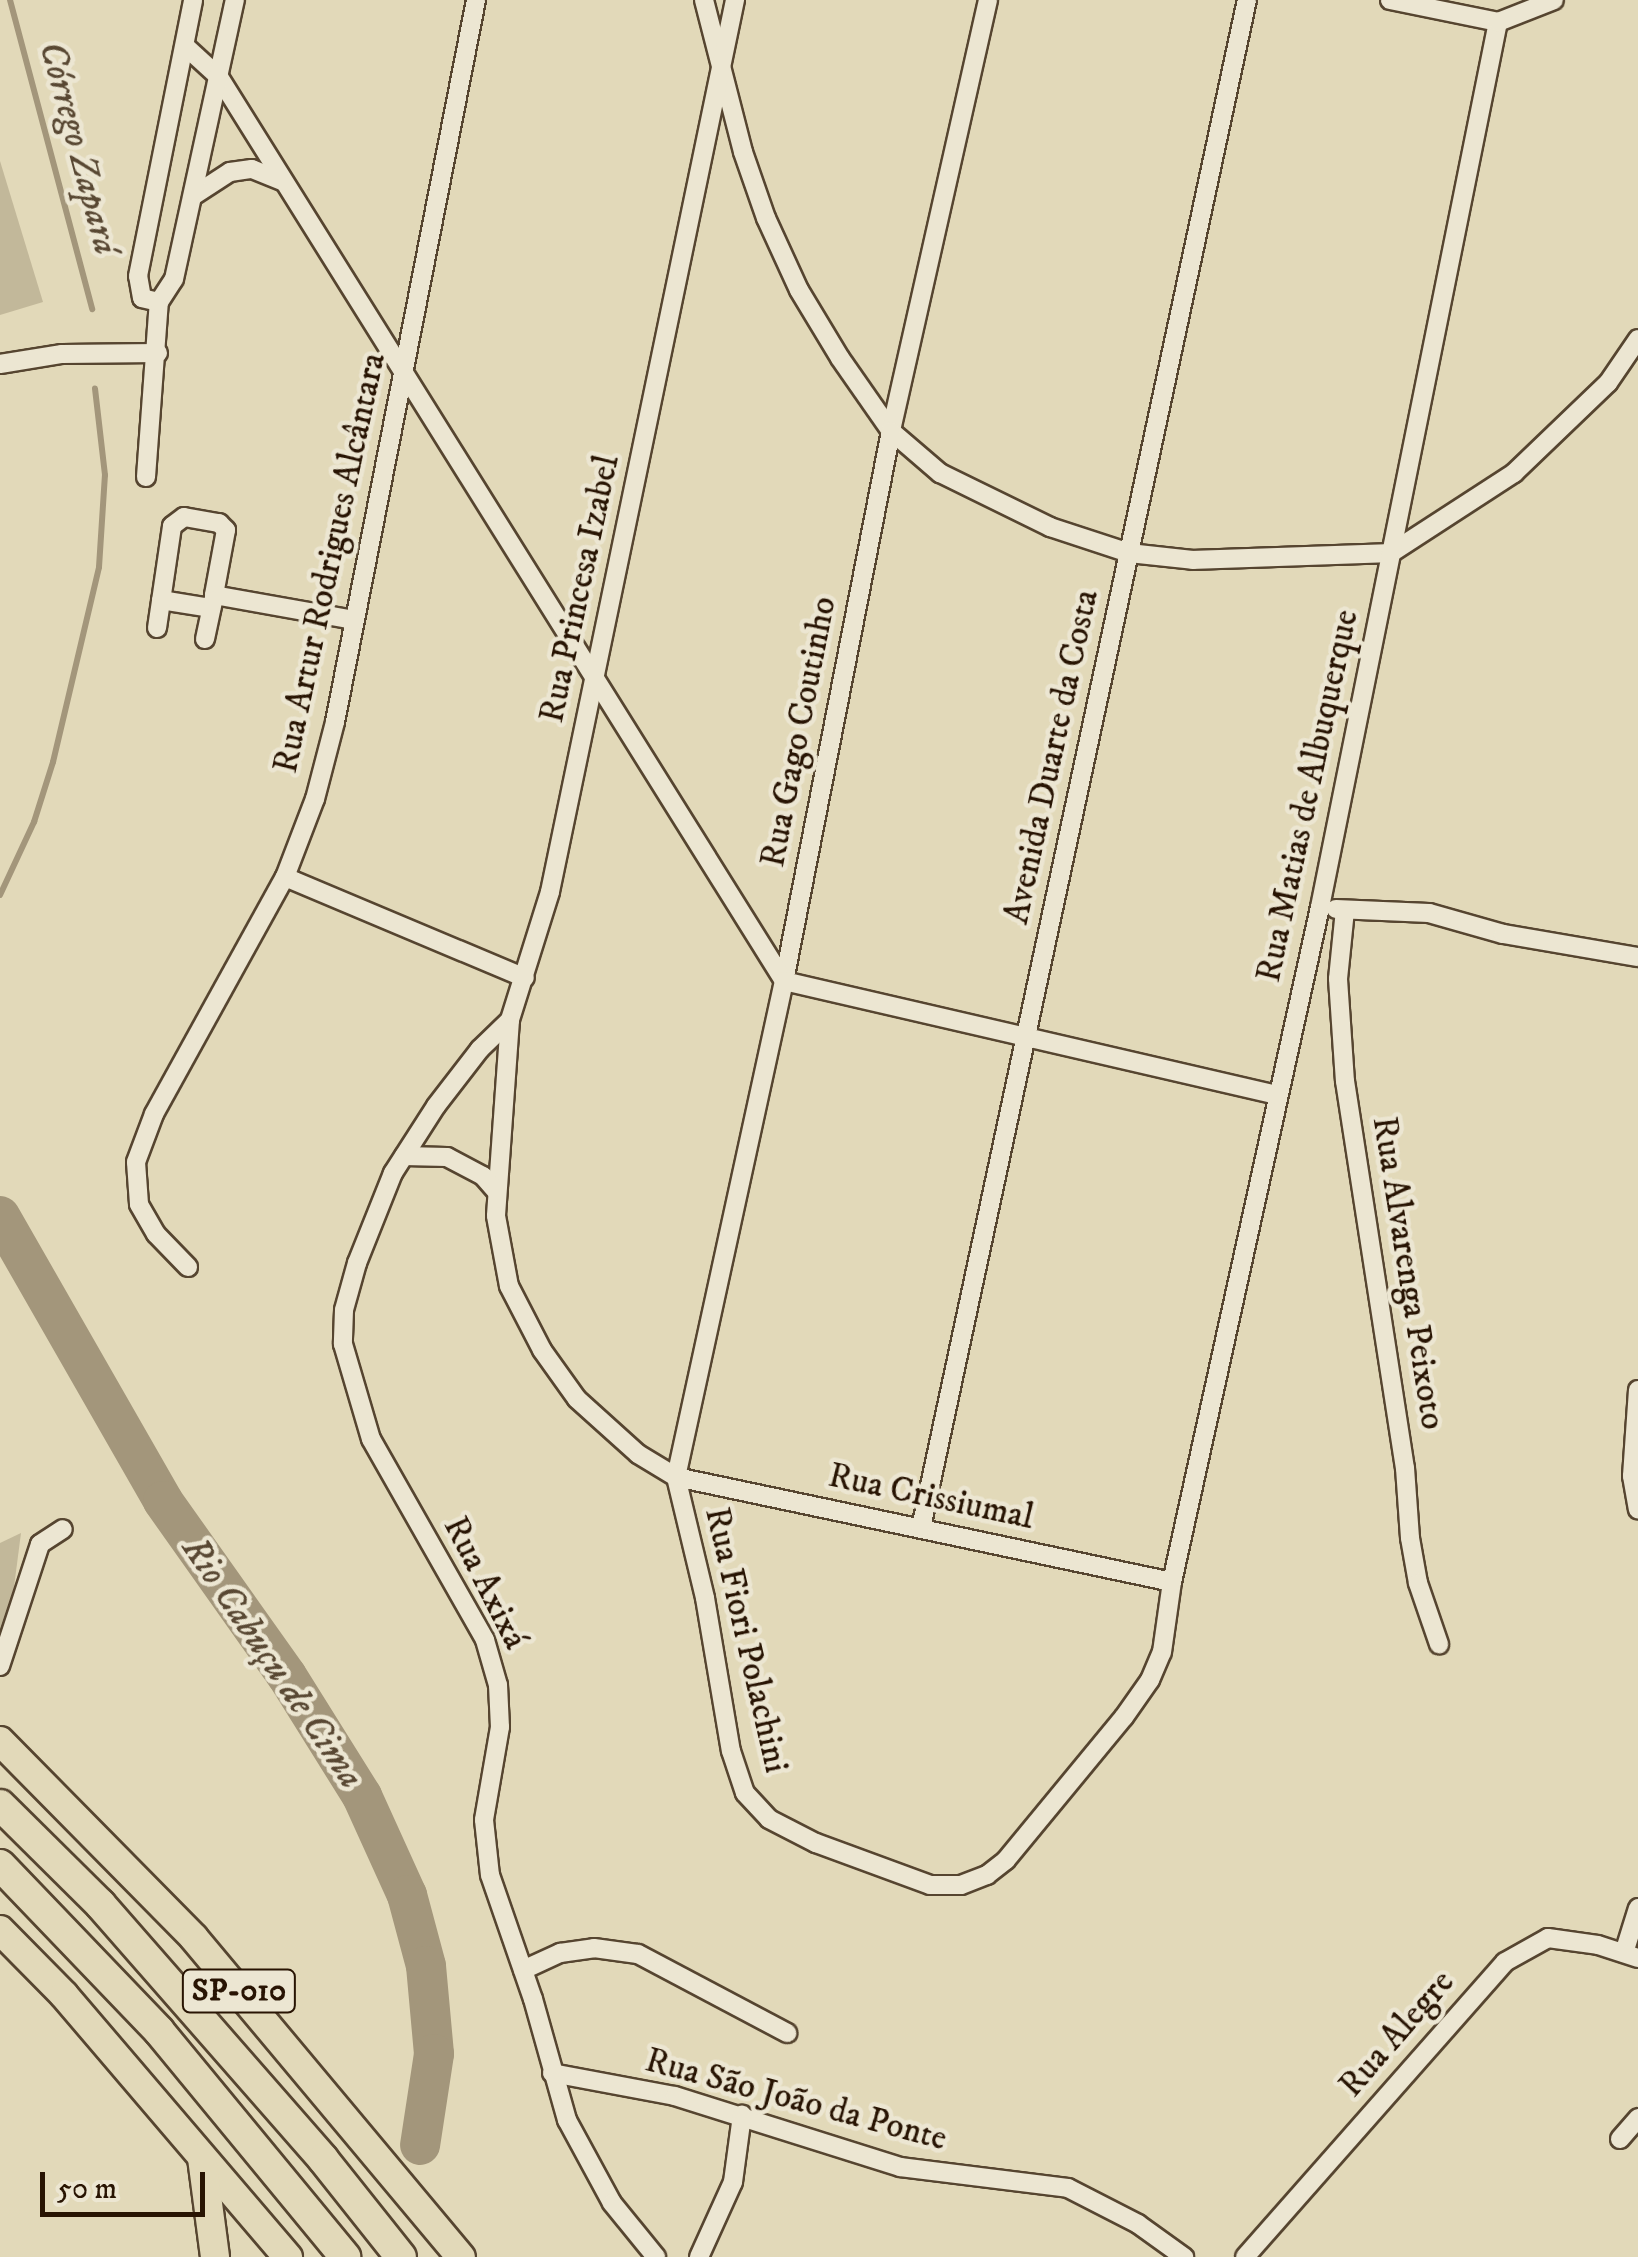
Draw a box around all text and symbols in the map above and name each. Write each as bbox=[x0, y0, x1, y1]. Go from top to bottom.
water label: Córrego Zapará bbox=[28, 36, 128, 260]
street label: Rua Artur Rodrigues Alcântara bbox=[265, 349, 395, 777]
street label: Rua Princesa Izabel bbox=[531, 451, 629, 727]
street label: Avenida Duarte da Costa bbox=[996, 586, 1108, 928]
street label: Rua Gago Coutinho bbox=[752, 593, 846, 871]
street label: Rua Matias de Albuquerque bbox=[1248, 606, 1368, 986]
street label: Rua Alvarenga Peixoto bbox=[1363, 1114, 1453, 1432]
street label: Rua Crissiumal bbox=[825, 1455, 1037, 1539]
street label: Rua Fiori Polachini bbox=[695, 1503, 797, 1777]
street label: Rua Axixá bbox=[434, 1510, 536, 1656]
water label: Rio Cabuçu de Cima bbox=[171, 1528, 373, 1798]
street label: Rua Alegre bbox=[1331, 1962, 1463, 2106]
road number: SP-010 bbox=[182, 1964, 296, 2018]
street label: Rua São João da Ponte bbox=[641, 2040, 951, 2160]
scale bar bbox=[45, 2152, 210, 2214]
text: 50 m bbox=[57, 2171, 117, 2208]

